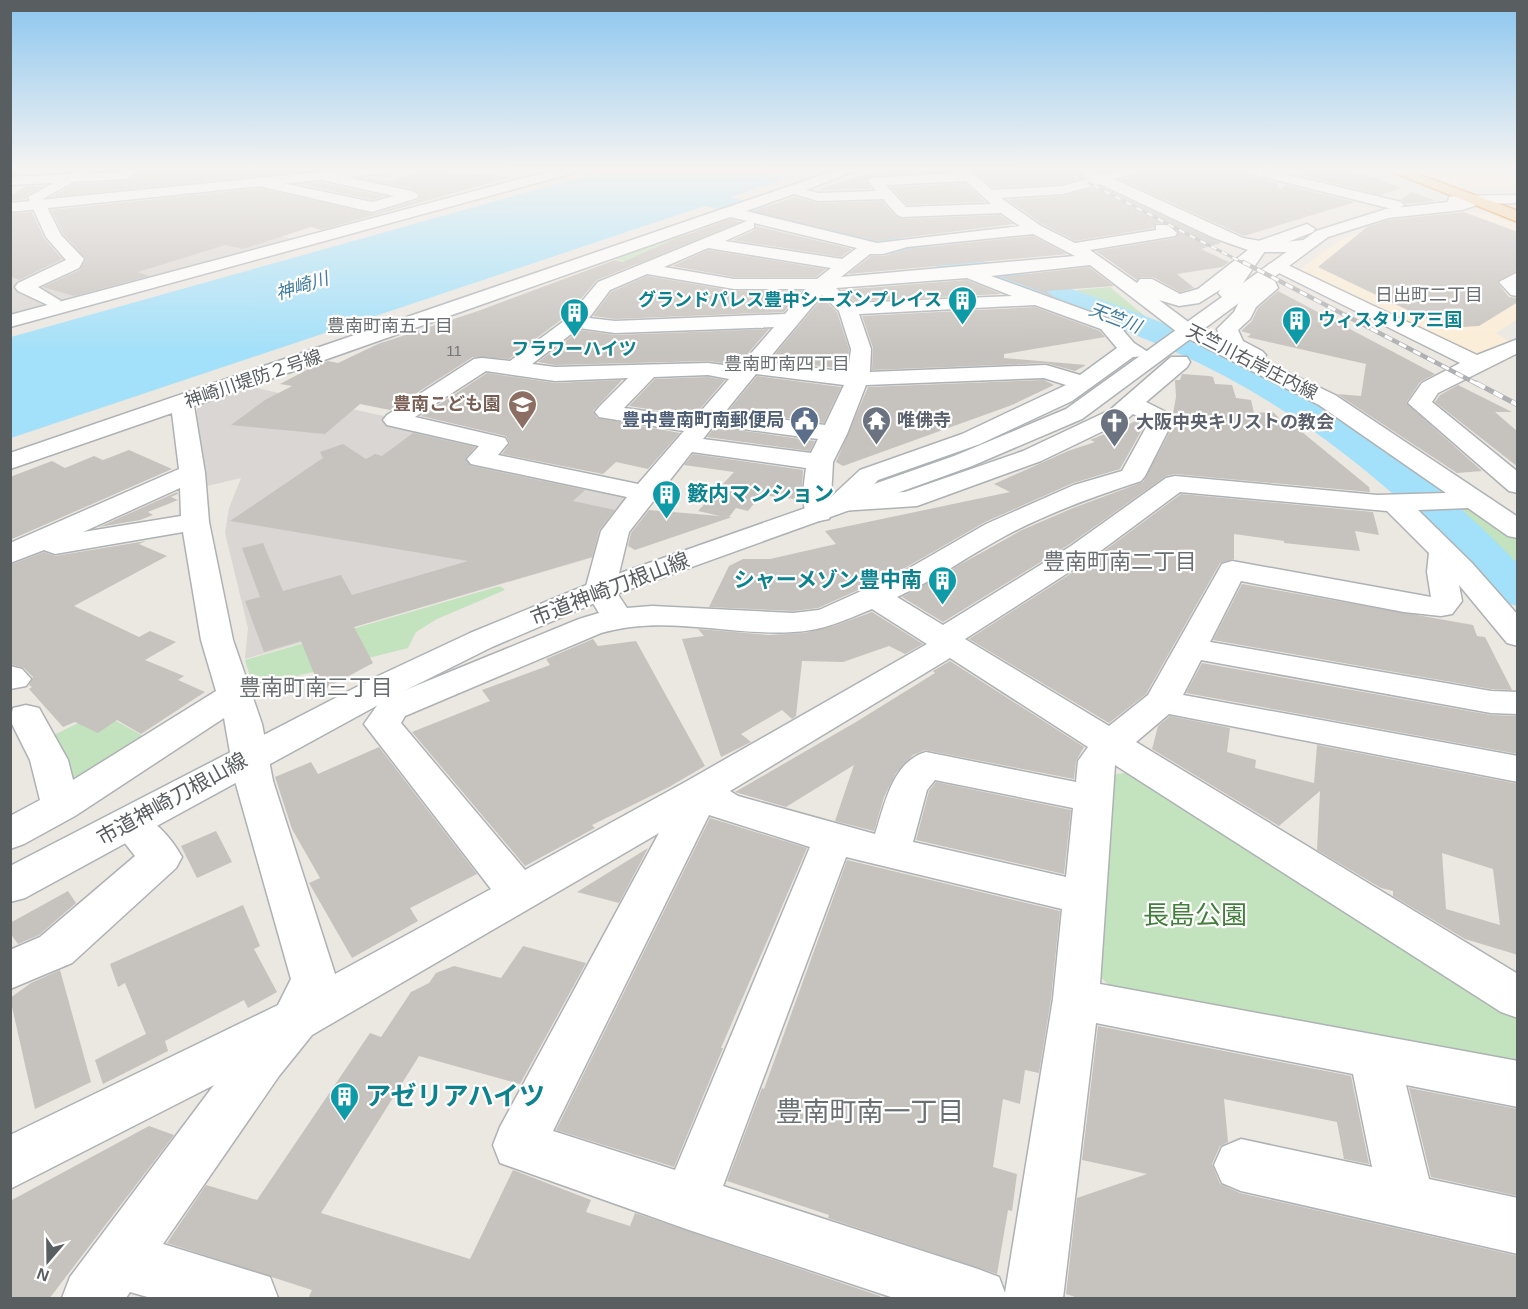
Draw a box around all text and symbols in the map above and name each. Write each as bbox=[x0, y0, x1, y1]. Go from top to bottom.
water label: 神崎川 bbox=[273, 268, 333, 303]
building icon: グランドパレス豊中シーズンプレイス bbox=[947, 284, 979, 326]
district label: 日出町二丁目 bbox=[1375, 285, 1483, 305]
place label: グランドパレス豊中シーズンプレイス bbox=[638, 290, 942, 310]
building icon: フラワーハイツ bbox=[558, 296, 590, 338]
water label: 天竺川 bbox=[1086, 299, 1146, 338]
building icon: ウィスタリア三国 bbox=[1281, 304, 1313, 346]
place label: ウィスタリア三国 bbox=[1318, 310, 1462, 330]
district label: 豊南町南五丁目 bbox=[327, 316, 453, 336]
street label: 天竺川右岸庄内線 bbox=[1183, 320, 1321, 404]
place label: フラワーハイツ bbox=[511, 339, 637, 359]
house number: 11 bbox=[446, 342, 462, 359]
street label: 神崎川堤防２号線 bbox=[182, 346, 324, 412]
district label: 豊南町南四丁目 bbox=[724, 354, 850, 374]
school or university icon: 豊南こども園 bbox=[506, 388, 538, 430]
place label: 豊南こども園 bbox=[393, 394, 501, 414]
public building icon: 豊中豊南町南郵便局 bbox=[789, 404, 821, 446]
temple icon: 唯佛寺 bbox=[860, 404, 892, 446]
church icon: 大阪中央キリストの教会 bbox=[1099, 406, 1131, 448]
place label: 豊中豊南町南郵便局 bbox=[622, 410, 784, 430]
place label: 唯佛寺 bbox=[897, 410, 951, 430]
place label: 大阪中央キリストの教会 bbox=[1136, 412, 1334, 432]
building icon: 籔内マンション bbox=[650, 478, 682, 520]
place label: 籔内マンション bbox=[687, 482, 834, 505]
street label: 市道神崎刀根山線 bbox=[527, 548, 692, 629]
district label: 豊南町南二丁目 bbox=[1043, 549, 1197, 574]
building icon: シャーメゾン豊中南 bbox=[927, 564, 959, 606]
place label: シャーメゾン豊中南 bbox=[734, 568, 922, 591]
district label: 豊南町南三丁目 bbox=[239, 675, 393, 700]
street label: 市道神崎刀根山線 bbox=[93, 748, 251, 849]
park label: 長島公園 bbox=[1143, 900, 1247, 930]
building icon: アゼリアハイツ bbox=[328, 1080, 360, 1122]
place label: アゼリアハイツ bbox=[365, 1081, 545, 1111]
district label: 豊南町南一丁目 bbox=[776, 1097, 965, 1127]
north arrow bbox=[18, 1231, 78, 1291]
text: N bbox=[35, 1265, 51, 1285]

